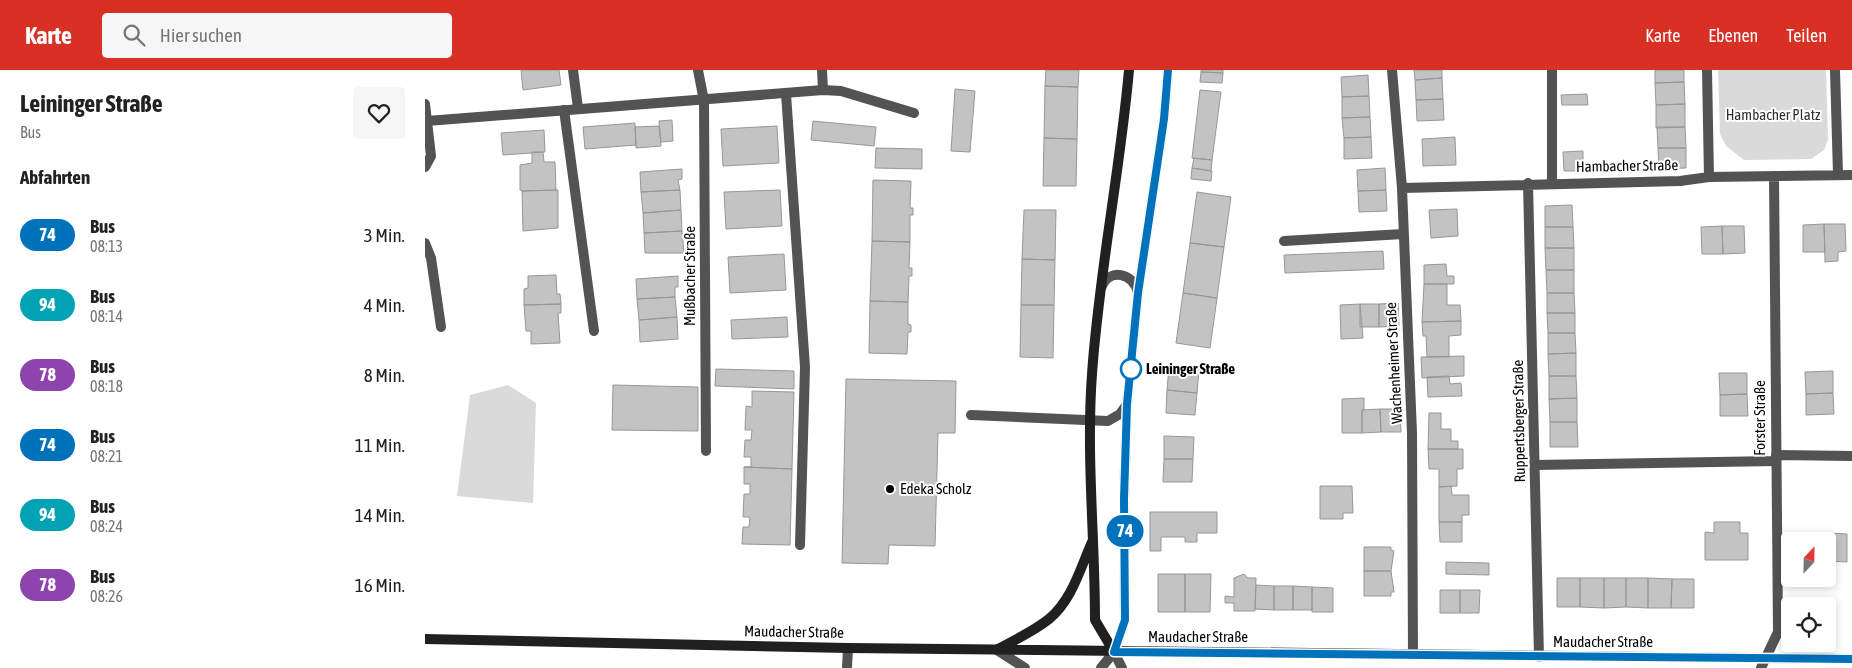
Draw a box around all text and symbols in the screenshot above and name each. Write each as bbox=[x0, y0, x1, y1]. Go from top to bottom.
search box bbox=[102, 13, 452, 58]
icon: search bbox=[120, 21, 148, 49]
text: Karte bbox=[25, 22, 72, 49]
text: Hier suchen bbox=[160, 24, 242, 46]
text: Karte bbox=[1645, 25, 1680, 46]
text: Ebenen bbox=[1708, 25, 1758, 46]
text: Teilen bbox=[1786, 25, 1827, 46]
button: heart bbox=[353, 87, 405, 139]
text: Leininger Straße bbox=[20, 90, 163, 117]
park label: Hambacher Platz bbox=[1726, 106, 1821, 123]
text: Bus bbox=[20, 123, 41, 141]
street label: Hambacher Straße bbox=[1576, 156, 1678, 175]
text: Abfahrten bbox=[20, 166, 90, 188]
text: Bus bbox=[90, 215, 115, 237]
text: 74 bbox=[39, 224, 56, 245]
text: 3 Min. bbox=[364, 224, 405, 246]
street label: Mußbacher Straße bbox=[681, 226, 698, 326]
text: 08:13 bbox=[90, 237, 123, 255]
text: Bus bbox=[90, 285, 115, 307]
text: 94 bbox=[39, 294, 56, 315]
text: 4 Min. bbox=[364, 294, 405, 316]
street label: Wachenheimer Straße bbox=[1382, 302, 1405, 424]
text: 08:14 bbox=[90, 307, 123, 325]
text: Bus bbox=[90, 355, 115, 377]
marker: Leininger Straße bbox=[1120, 358, 1142, 380]
street label: Ruppertsberger Straße bbox=[1509, 359, 1528, 482]
place label: Leininger Straße bbox=[1146, 360, 1235, 377]
text: 78 bbox=[39, 364, 56, 385]
text: 8 Min. bbox=[364, 364, 405, 386]
text: 08:18 bbox=[90, 377, 123, 395]
street label: Forster Straße bbox=[1751, 380, 1768, 456]
text: Bus bbox=[90, 425, 115, 447]
text: 74 bbox=[39, 434, 56, 455]
text: 11 Min. bbox=[355, 434, 405, 456]
text: 08:21 bbox=[90, 447, 123, 465]
place label: Edeka Scholz bbox=[900, 480, 972, 497]
marker: Edeka Scholz bbox=[884, 483, 896, 495]
text: Bus bbox=[90, 495, 115, 517]
text: 94 bbox=[39, 504, 56, 525]
text: 14 Min. bbox=[355, 504, 405, 526]
line badge: 74 bbox=[1103, 515, 1147, 547]
text: 08:24 bbox=[90, 517, 123, 535]
text: 74 bbox=[1117, 520, 1133, 541]
north arrow bbox=[1781, 532, 1836, 588]
map controls bbox=[1781, 532, 1836, 652]
text: Bus bbox=[90, 565, 115, 587]
text: 78 bbox=[39, 574, 56, 595]
text: 16 Min. bbox=[355, 574, 405, 596]
text: 08:26 bbox=[90, 587, 123, 605]
button: locate bbox=[1781, 597, 1836, 652]
street label: Maudacher Straße bbox=[744, 622, 844, 641]
street label: Maudacher Straße bbox=[1148, 628, 1248, 645]
street label: Maudacher Straße bbox=[1553, 633, 1653, 650]

